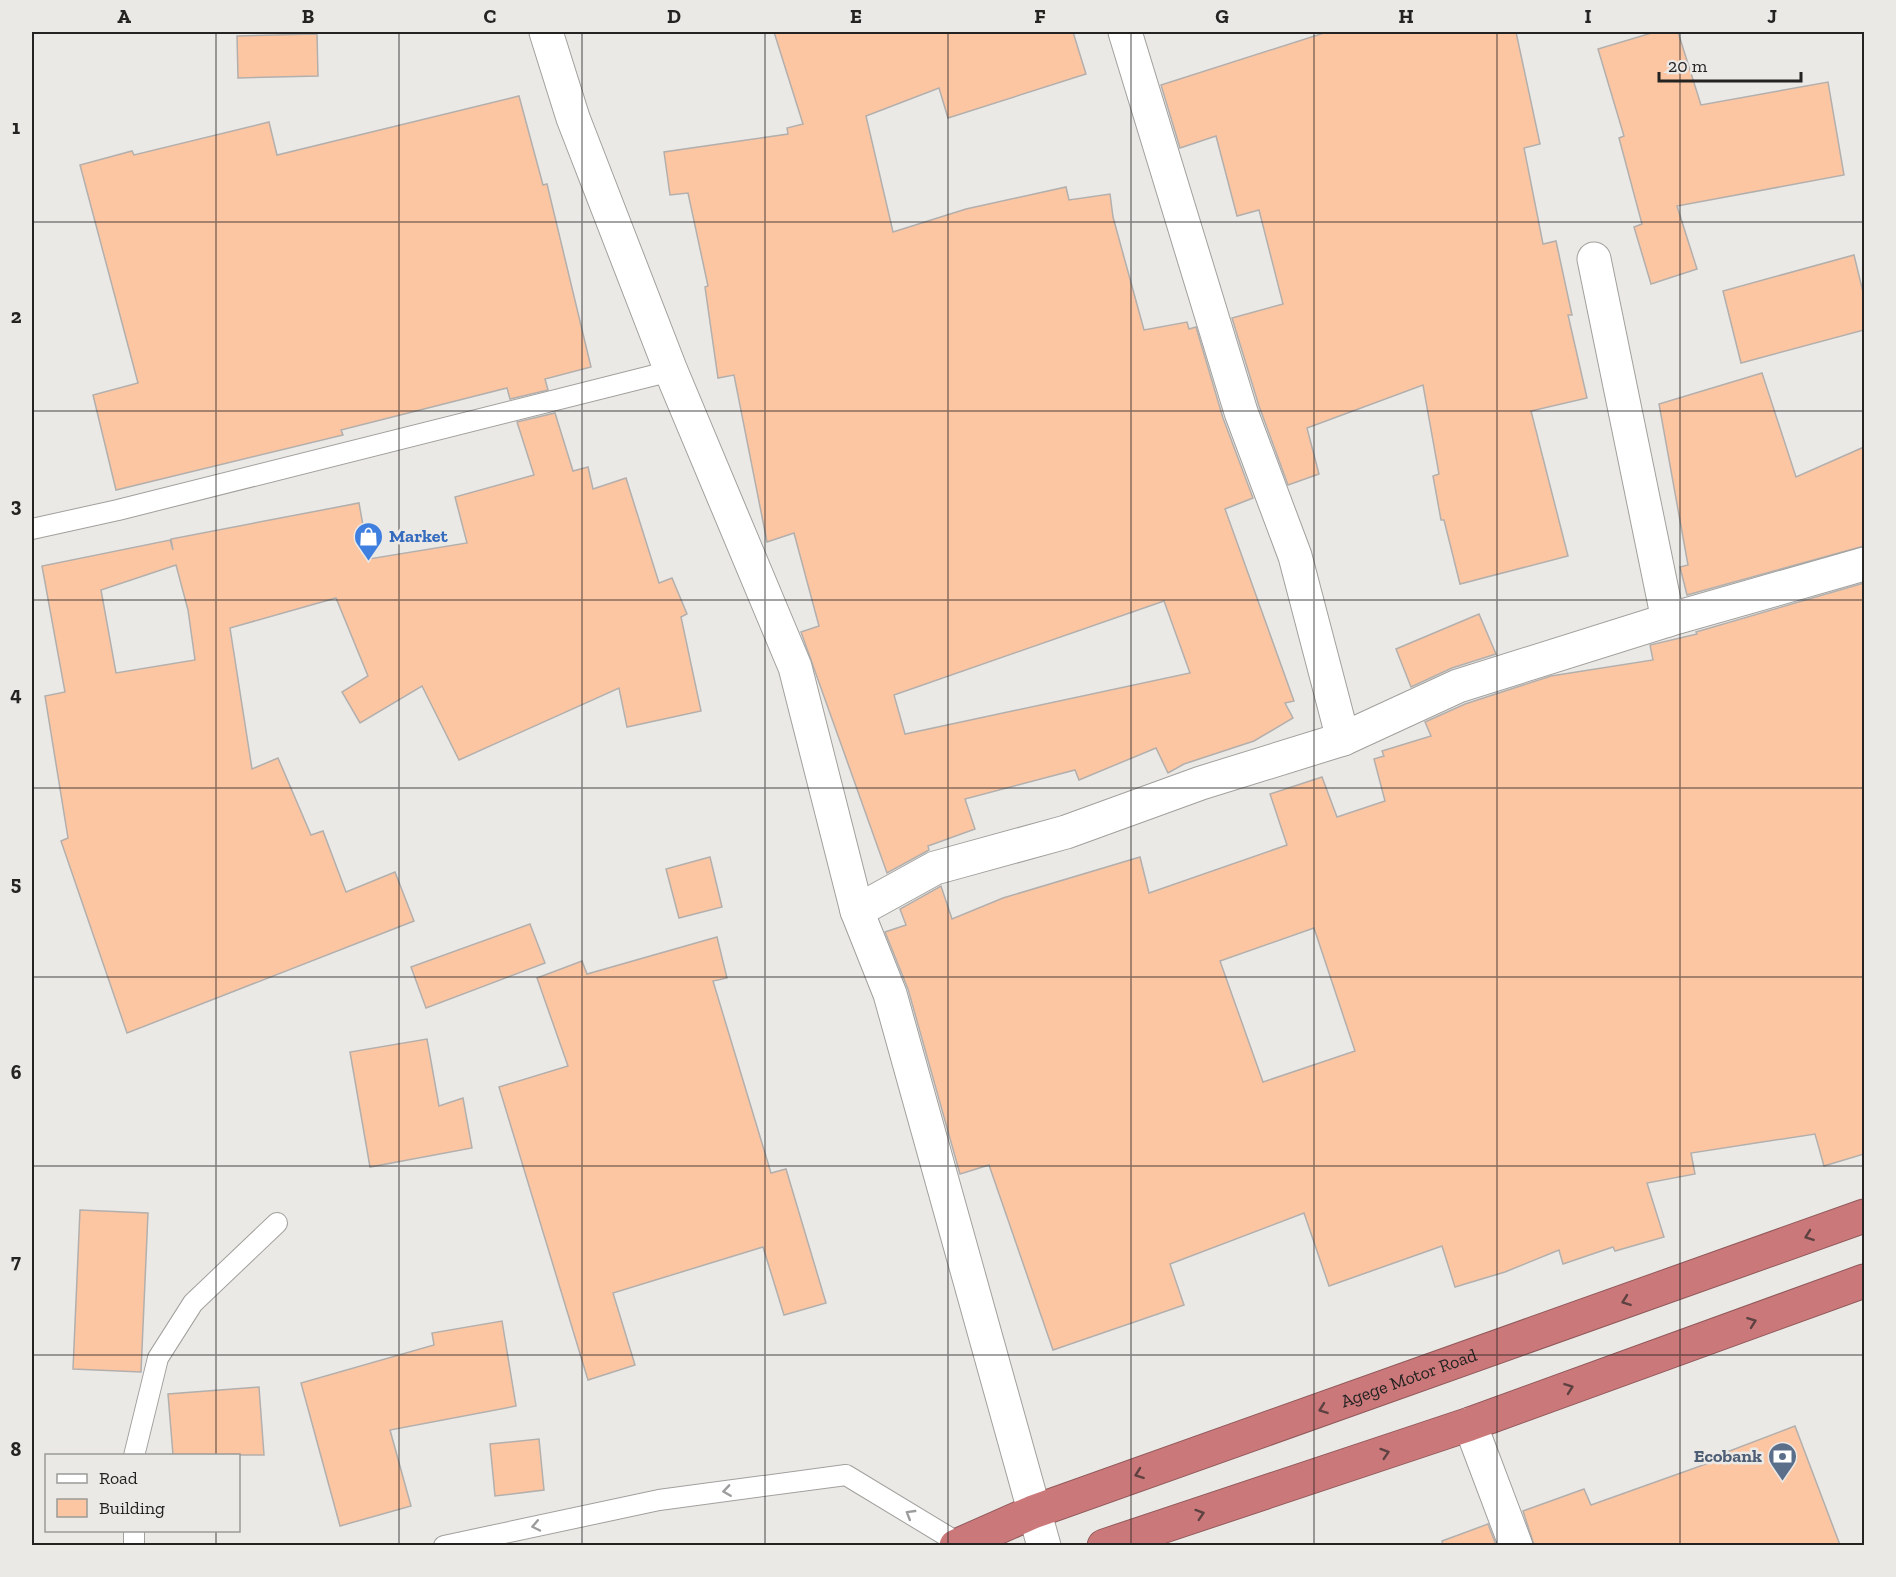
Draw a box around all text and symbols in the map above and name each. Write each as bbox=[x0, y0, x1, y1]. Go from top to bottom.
text: A bbox=[117, 4, 131, 28]
text: B bbox=[302, 4, 314, 28]
text: C bbox=[484, 4, 497, 28]
text: D bbox=[667, 4, 681, 28]
text: E bbox=[850, 4, 862, 28]
text: F bbox=[1034, 4, 1046, 28]
text: G bbox=[1215, 4, 1229, 28]
text: H bbox=[1398, 4, 1414, 28]
text: I bbox=[1584, 4, 1592, 28]
text: J bbox=[1767, 4, 1777, 28]
scale bar bbox=[1659, 45, 1802, 83]
text: 20 m bbox=[1668, 55, 1708, 77]
text: 1 bbox=[12, 115, 20, 139]
text: 2 bbox=[11, 304, 22, 328]
text: 3 bbox=[11, 493, 22, 517]
shop icon: Market bbox=[352, 520, 384, 562]
place label: Market bbox=[389, 525, 449, 547]
text: 4 bbox=[10, 682, 22, 706]
text: 5 bbox=[11, 871, 21, 895]
text: 6 bbox=[11, 1060, 22, 1084]
one-way arrow bbox=[1804, 1229, 1815, 1241]
text: 7 bbox=[11, 1249, 21, 1273]
one-way arrow bbox=[1621, 1294, 1632, 1307]
one-way arrow bbox=[1746, 1316, 1757, 1329]
street label: Agege Motor Road bbox=[1338, 1344, 1480, 1413]
one-way arrow bbox=[1563, 1383, 1574, 1396]
one-way arrow bbox=[1318, 1401, 1329, 1414]
text: 8 bbox=[11, 1437, 22, 1461]
bank icon: Ecobank bbox=[1767, 1440, 1799, 1482]
place label: Ecobank bbox=[1694, 1445, 1762, 1467]
one-way arrow bbox=[1379, 1447, 1390, 1460]
legend bbox=[45, 1454, 240, 1532]
one-way arrow bbox=[1134, 1466, 1145, 1479]
text: Road bbox=[99, 1467, 138, 1489]
one-way arrow bbox=[723, 1484, 732, 1497]
text: Building bbox=[99, 1497, 165, 1519]
one-way arrow bbox=[906, 1509, 916, 1521]
one-way arrow bbox=[1194, 1509, 1205, 1521]
one-way arrow bbox=[531, 1519, 541, 1532]

